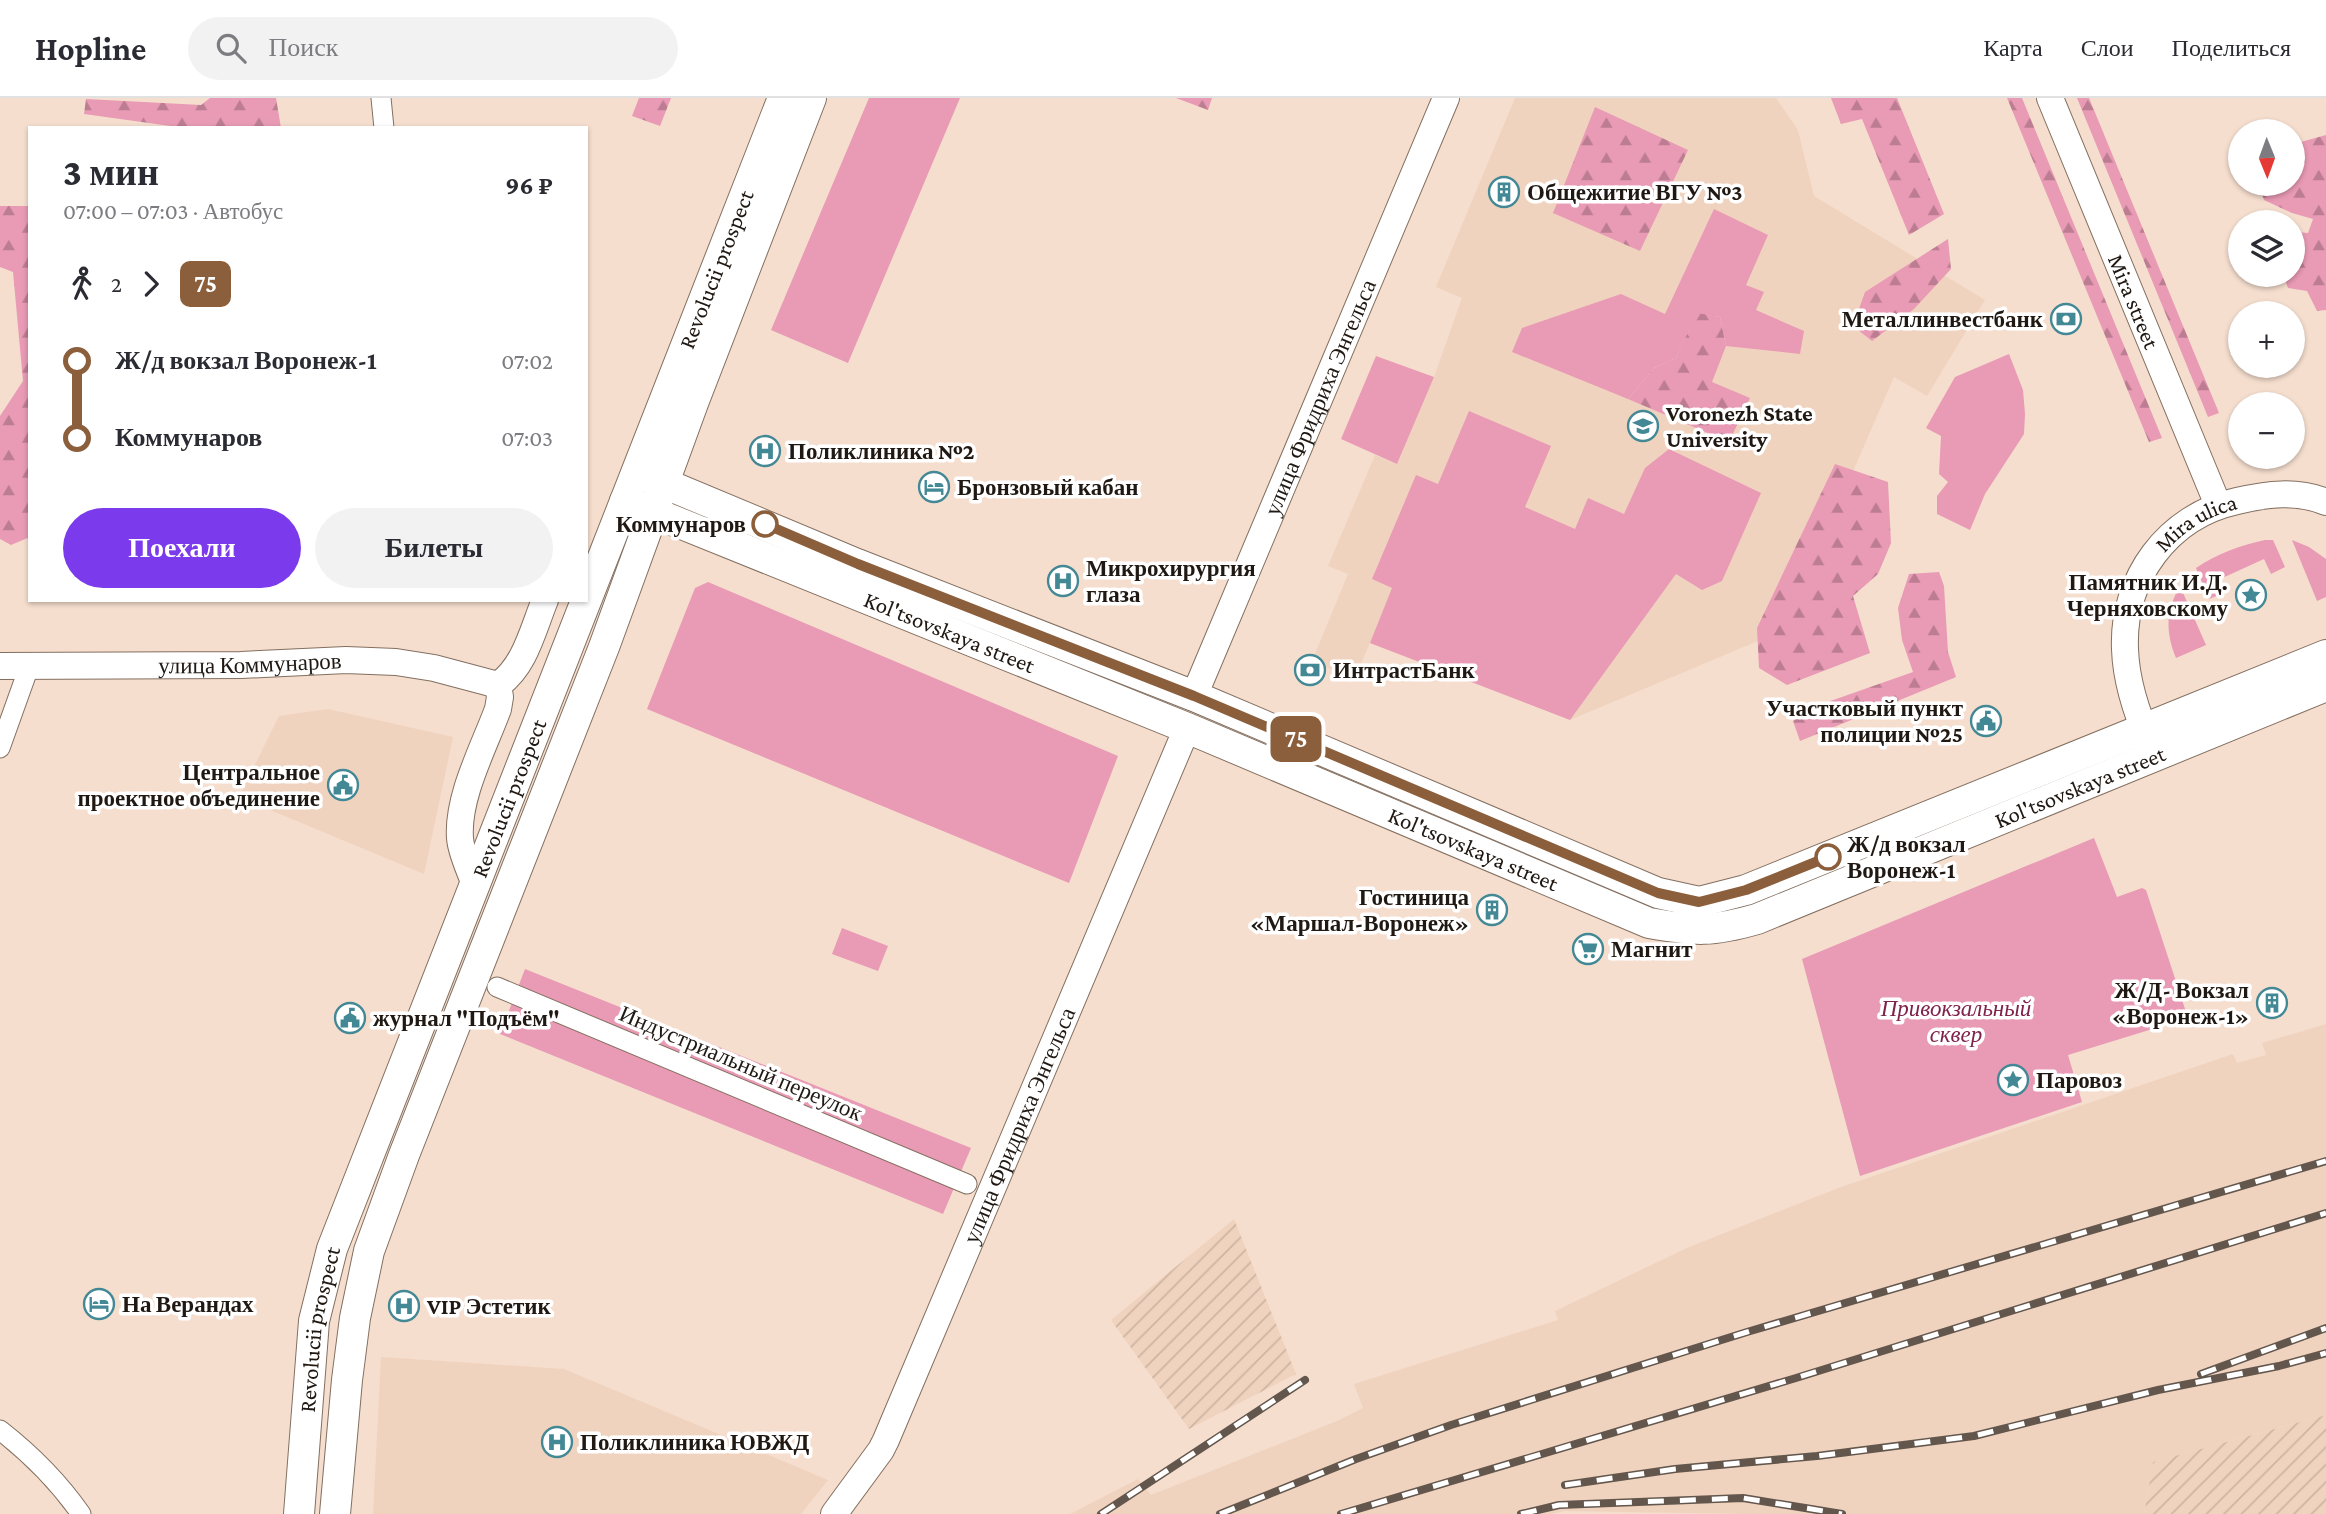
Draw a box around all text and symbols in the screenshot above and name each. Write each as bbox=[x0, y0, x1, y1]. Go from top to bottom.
search box bbox=[188, 17, 678, 80]
icon: search bbox=[212, 29, 250, 67]
text: Hopline bbox=[35, 30, 146, 67]
text: Поиск bbox=[268, 33, 338, 62]
text: Карта bbox=[1983, 34, 2043, 61]
text: Слои bbox=[2081, 34, 2134, 61]
text: Поделиться bbox=[2172, 34, 2291, 61]
north arrow bbox=[2228, 119, 2305, 196]
map controls bbox=[2228, 119, 2305, 469]
text: 3 мин bbox=[63, 151, 159, 193]
text: 96 ₽ bbox=[505, 171, 553, 200]
building icon: Общежитие ВГУ №3 bbox=[1487, 175, 1521, 209]
place label: Общежитие ВГУ №3 bbox=[1527, 179, 1742, 205]
street label: Revolucii prospect bbox=[673, 186, 759, 352]
text: 07:00 – 07:03 · Автобус bbox=[63, 198, 283, 224]
button: layers bbox=[2228, 210, 2305, 287]
street label: Mira street bbox=[2103, 250, 2165, 353]
icon: walk bbox=[63, 265, 101, 303]
icon: forward bbox=[132, 265, 170, 303]
text: 75 bbox=[194, 270, 217, 297]
text: 2 bbox=[111, 271, 122, 297]
street label: улица Фридриха Энгельса bbox=[1259, 275, 1381, 519]
button: + bbox=[2228, 301, 2305, 378]
bank icon: Металлинвестбанк bbox=[2049, 302, 2083, 336]
place label: Металлинвестбанк bbox=[1842, 306, 2044, 332]
text: Ж/д вокзал Воронеж-1 bbox=[115, 346, 377, 375]
text: 07:02 bbox=[501, 348, 553, 374]
button: − bbox=[2228, 392, 2305, 469]
place label: Voronezh State University bbox=[1665, 400, 1813, 452]
school or university icon: Voronezh State University bbox=[1626, 409, 1660, 443]
text: Коммунаров bbox=[115, 423, 262, 452]
text: 07:03 bbox=[501, 425, 553, 451]
hospital icon: Поликлиника №2 bbox=[748, 434, 782, 468]
place label: Поликлиника №2 bbox=[788, 438, 975, 464]
hotel icon: Бронзовый кабан bbox=[917, 470, 951, 504]
place label: Бронзовый кабан bbox=[957, 474, 1139, 500]
street label: Mira ulica bbox=[2149, 488, 2240, 557]
button: Поехали bbox=[63, 508, 301, 588]
button: Билеты bbox=[315, 508, 553, 588]
place label: Коммунаров bbox=[616, 511, 746, 537]
marker: Коммунаров bbox=[752, 511, 778, 537]
place label: Микрохирургия глаза bbox=[1086, 555, 1256, 607]
hospital icon: Микрохирургия глаза bbox=[1046, 564, 1080, 598]
place label: Памятник И.Д. Черняховскому bbox=[2067, 569, 2228, 621]
place icon: Памятник И.Д. Черняховскому bbox=[2234, 578, 2268, 612]
street label: Kol'tsovskaya street bbox=[860, 586, 1039, 678]
street label: улица Коммунаров bbox=[158, 647, 342, 678]
bank icon: ИнтрастБанк bbox=[1293, 653, 1327, 687]
place label: ИнтрастБанк bbox=[1333, 657, 1475, 683]
place label: Участковый пункт полиции №25 bbox=[1766, 695, 1964, 747]
public building icon: Участковый пункт полиции №25 bbox=[1969, 704, 2003, 738]
street label: Revolucii prospect bbox=[466, 715, 552, 881]
line badge: 75 bbox=[1264, 716, 1328, 762]
text: 75 bbox=[1284, 725, 1308, 752]
street label: Kol'tsovskaya street bbox=[1991, 740, 2169, 833]
place label: Центральное проектное объединение bbox=[78, 759, 320, 811]
public building icon: Центральное проектное объединение bbox=[326, 768, 360, 802]
street label: Kol'tsovskaya street bbox=[1385, 802, 1563, 896]
place label: Ж/д вокзал Воронеж-1 bbox=[1847, 831, 1966, 883]
marker: Ж/д вокзал Воронеж-1 bbox=[1815, 844, 1841, 870]
place label: Гостиница «Маршал-Воронеж» bbox=[1250, 884, 1469, 936]
building icon: Гостиница «Маршал-Воронеж» bbox=[1475, 893, 1509, 927]
supermarket icon: Магнит bbox=[1571, 932, 1605, 966]
place label: Магнит bbox=[1611, 936, 1693, 962]
place label: Ж/Д- Вокзал «Воронеж-1» bbox=[2112, 977, 2249, 1029]
building icon: Ж/Д- Вокзал «Воронеж-1» bbox=[2255, 986, 2289, 1020]
park label: Привокзальный сквер bbox=[1880, 995, 2032, 1047]
street label: Индустриальный переулок bbox=[616, 1000, 867, 1126]
public building icon: журнал "Подъём" bbox=[333, 1001, 367, 1035]
street label: улица Фридриха Энгельса bbox=[958, 1004, 1080, 1248]
place label: журнал "Подъём" bbox=[373, 1005, 560, 1031]
place icon: Паровоз bbox=[1996, 1063, 2030, 1097]
place label: Паровоз bbox=[2036, 1067, 2122, 1093]
street label: Revolucii prospect bbox=[294, 1243, 345, 1413]
hotel icon: На Верандах bbox=[82, 1287, 116, 1321]
hospital icon: VIP Эстетик bbox=[387, 1289, 421, 1323]
place label: На Верандах bbox=[122, 1291, 254, 1317]
place label: VIP Эстетик bbox=[426, 1293, 552, 1319]
hospital icon: Поликлиника ЮВЖД bbox=[540, 1425, 574, 1459]
place label: Поликлиника ЮВЖД bbox=[580, 1429, 809, 1455]

